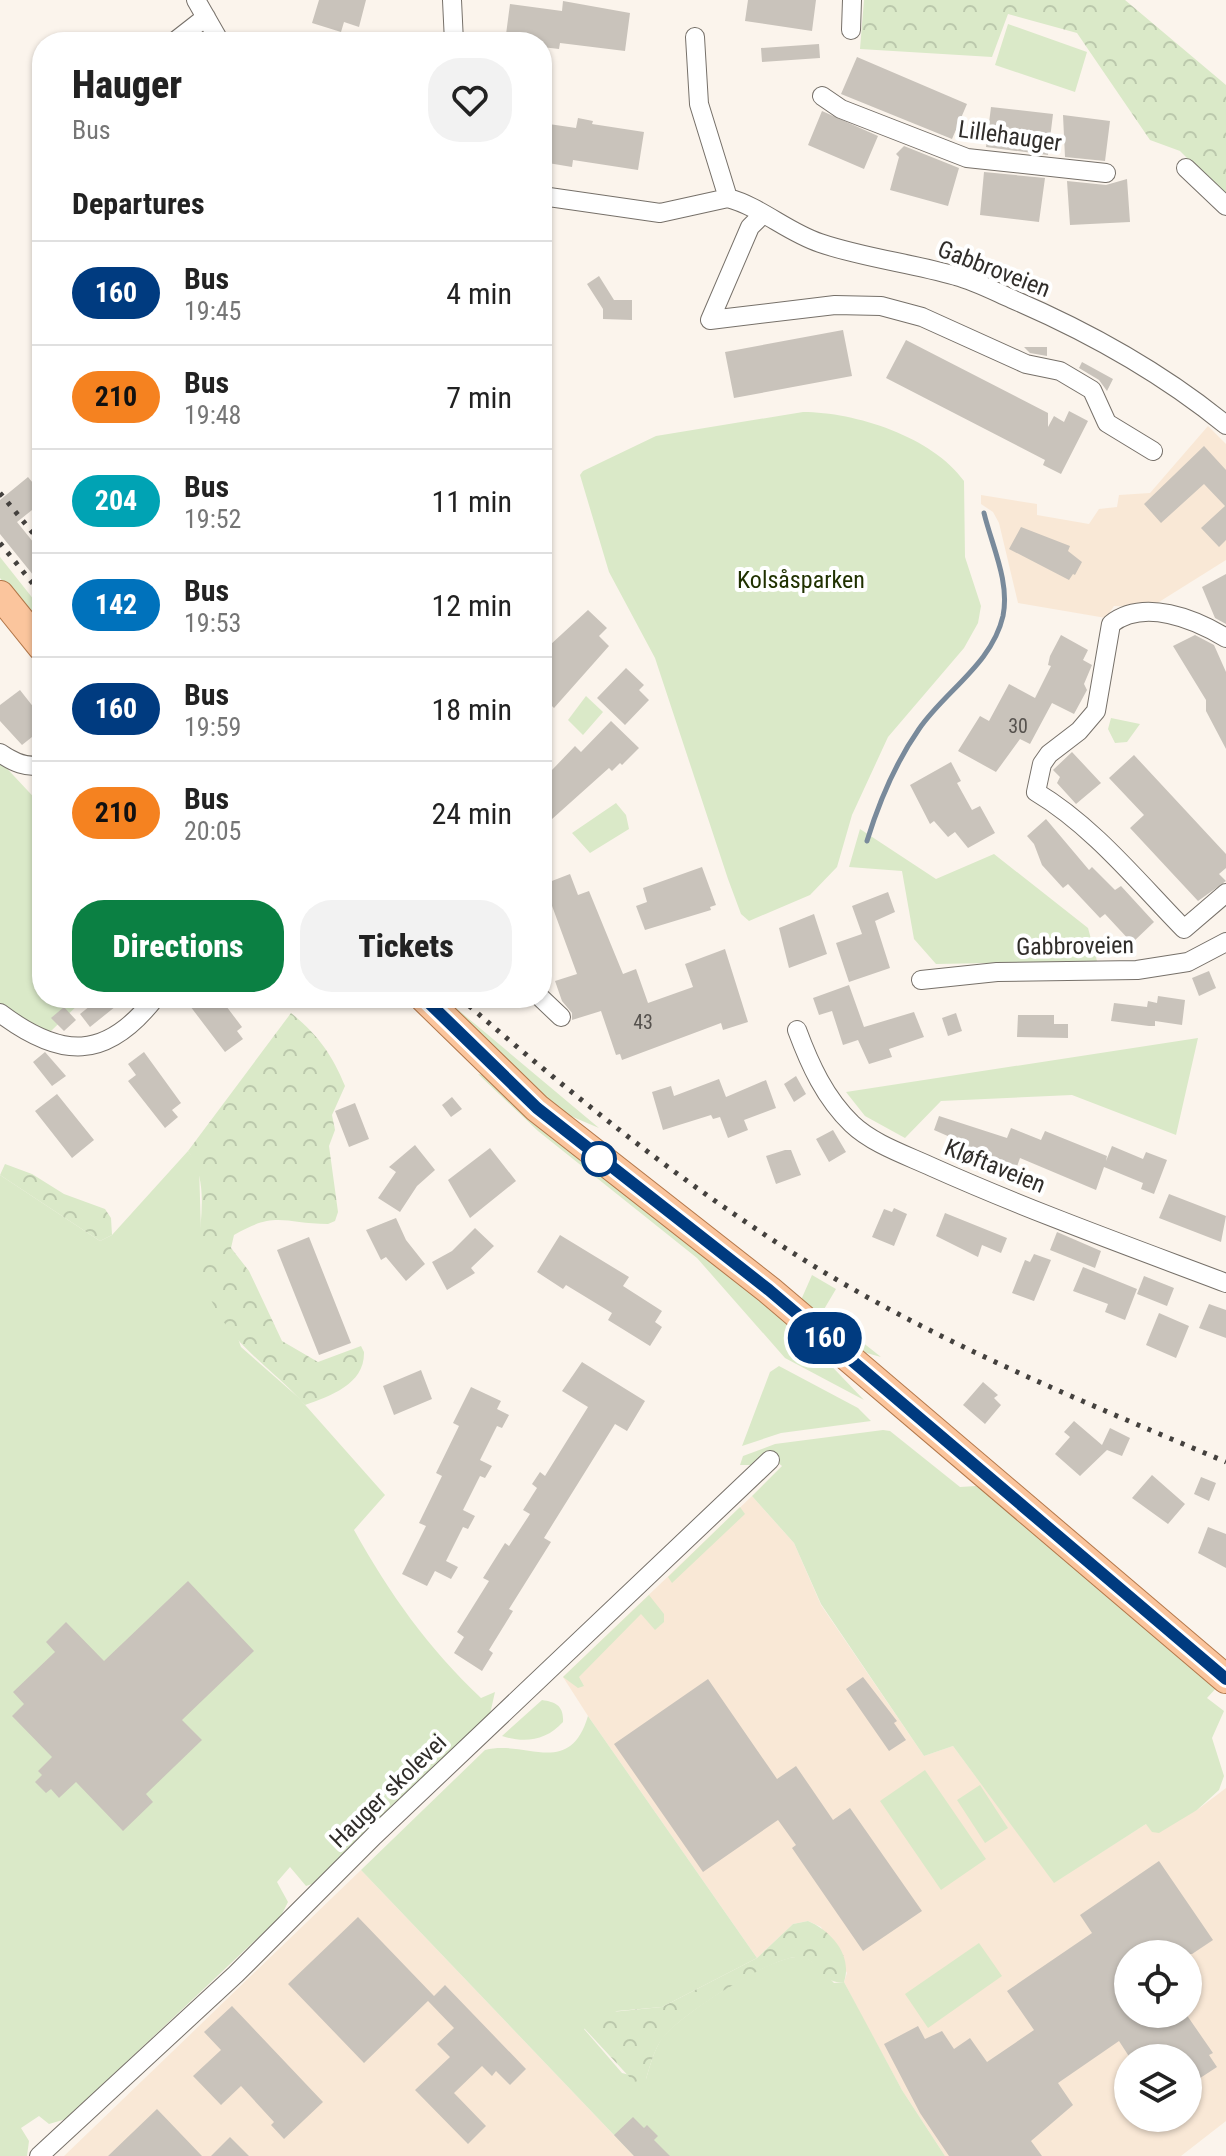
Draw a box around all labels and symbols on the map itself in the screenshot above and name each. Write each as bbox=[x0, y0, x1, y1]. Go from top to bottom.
street label: Lillehauger bbox=[956, 115, 1064, 157]
street label: Gabbroveien bbox=[934, 235, 1054, 303]
park label: Kolsåsparken bbox=[737, 566, 865, 594]
house number: 30 bbox=[1008, 714, 1028, 738]
street label: Gabbroveien bbox=[1016, 931, 1134, 961]
house number: 43 bbox=[633, 1010, 653, 1034]
street label: Kløftaveien bbox=[940, 1133, 1050, 1199]
unlabelled marker bbox=[582, 1142, 616, 1176]
line badge: 160 bbox=[779, 1312, 871, 1364]
street label: Hauger skolevei bbox=[324, 1728, 452, 1854]

